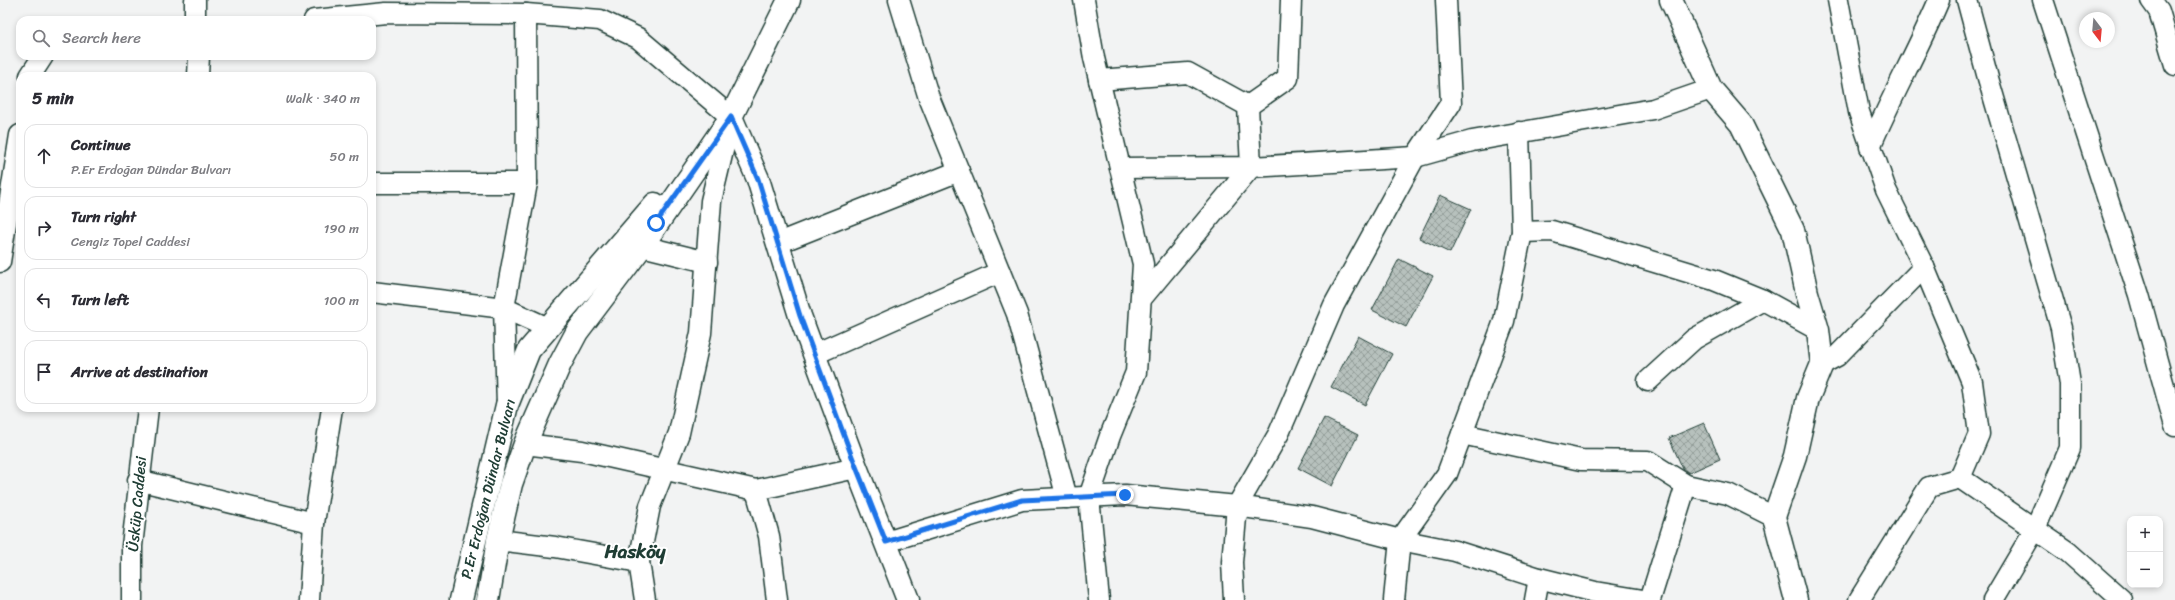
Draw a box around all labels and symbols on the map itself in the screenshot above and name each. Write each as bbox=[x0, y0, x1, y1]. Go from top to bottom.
north arrow bbox=[2079, 12, 2115, 48]
route start bbox=[647, 214, 665, 232]
street label: P.Er Erdoğan Dündar Bulvarı bbox=[453, 396, 523, 582]
street label: Üsküp Caddesi bbox=[120, 455, 154, 553]
route end bbox=[1116, 486, 1134, 504]
district label: Hasköy bbox=[603, 535, 667, 568]

